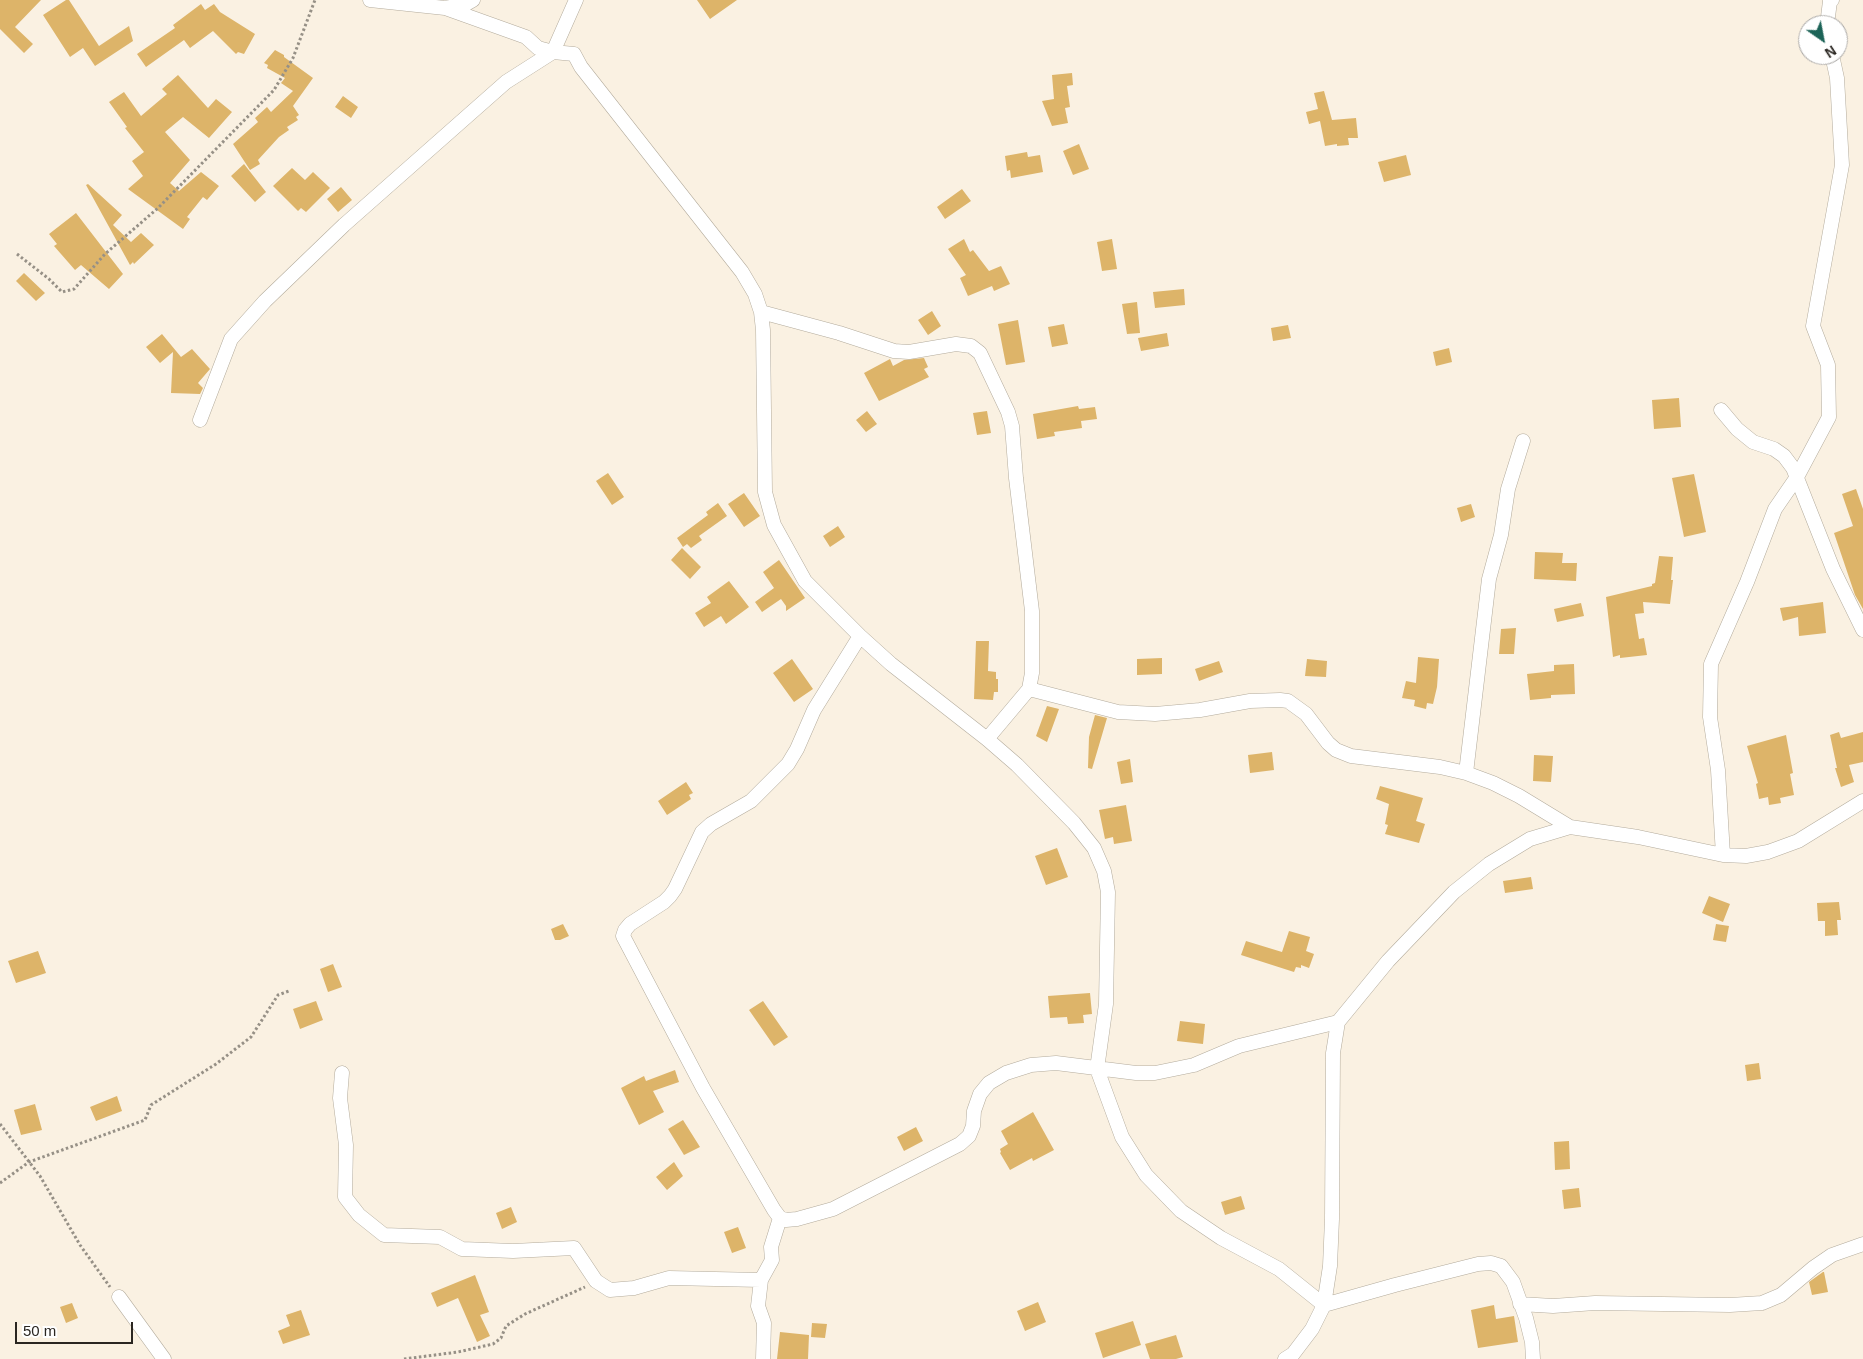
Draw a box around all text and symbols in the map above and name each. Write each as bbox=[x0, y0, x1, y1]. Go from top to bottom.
north arrow bbox=[1798, 15, 1848, 65]
text: N bbox=[1822, 42, 1839, 61]
scale bar bbox=[18, 1312, 135, 1344]
text: 50 m bbox=[23, 1322, 56, 1339]

